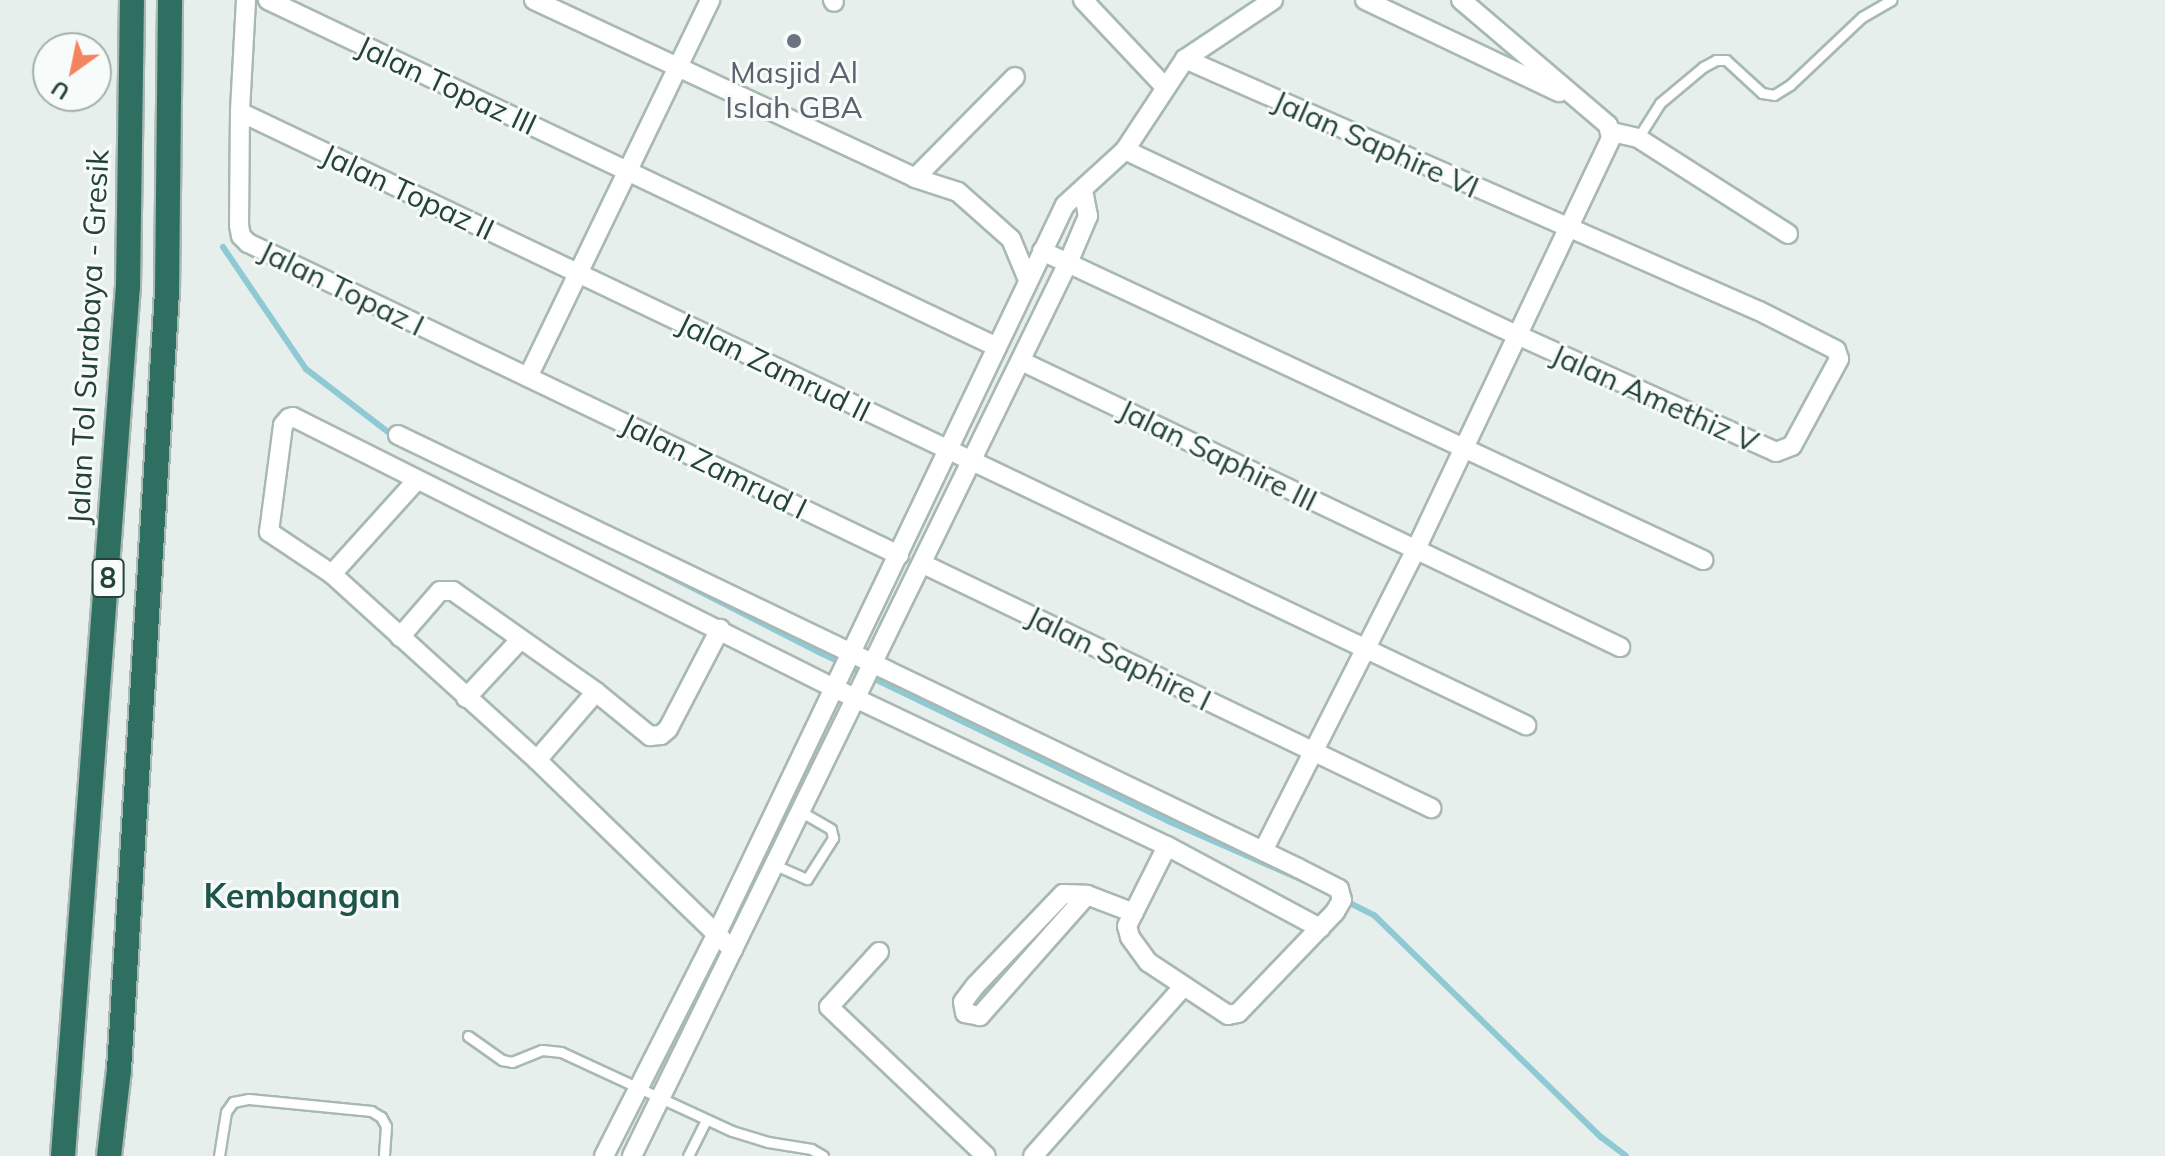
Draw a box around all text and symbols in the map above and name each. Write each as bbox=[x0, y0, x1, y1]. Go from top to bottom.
street label: Jalan Topaz III bbox=[351, 28, 543, 142]
north arrow bbox=[32, 32, 112, 112]
marker: Masjid Al Islah GBA bbox=[785, 32, 803, 50]
place label: Masjid Al Islah GBA bbox=[725, 54, 863, 124]
text: U bbox=[46, 74, 74, 107]
street label: Jalan Saphire VI bbox=[1268, 83, 1484, 205]
street label: Jalan Topaz II bbox=[316, 136, 500, 248]
street label: Jalan Tol Surabaya - Gresik bbox=[60, 149, 116, 525]
street label: Jalan Topaz I bbox=[254, 233, 430, 343]
street label: Jalan Zamrud II bbox=[672, 305, 876, 429]
street label: Jalan Amethiz V bbox=[1546, 336, 1764, 460]
street label: Jalan Saphire III bbox=[1113, 391, 1323, 519]
street label: Jalan Zamrud I bbox=[615, 406, 813, 526]
road number: 8 bbox=[90, 554, 126, 602]
street label: Jalan Saphire I bbox=[1021, 598, 1217, 718]
district label: Kembangan bbox=[204, 876, 400, 916]

